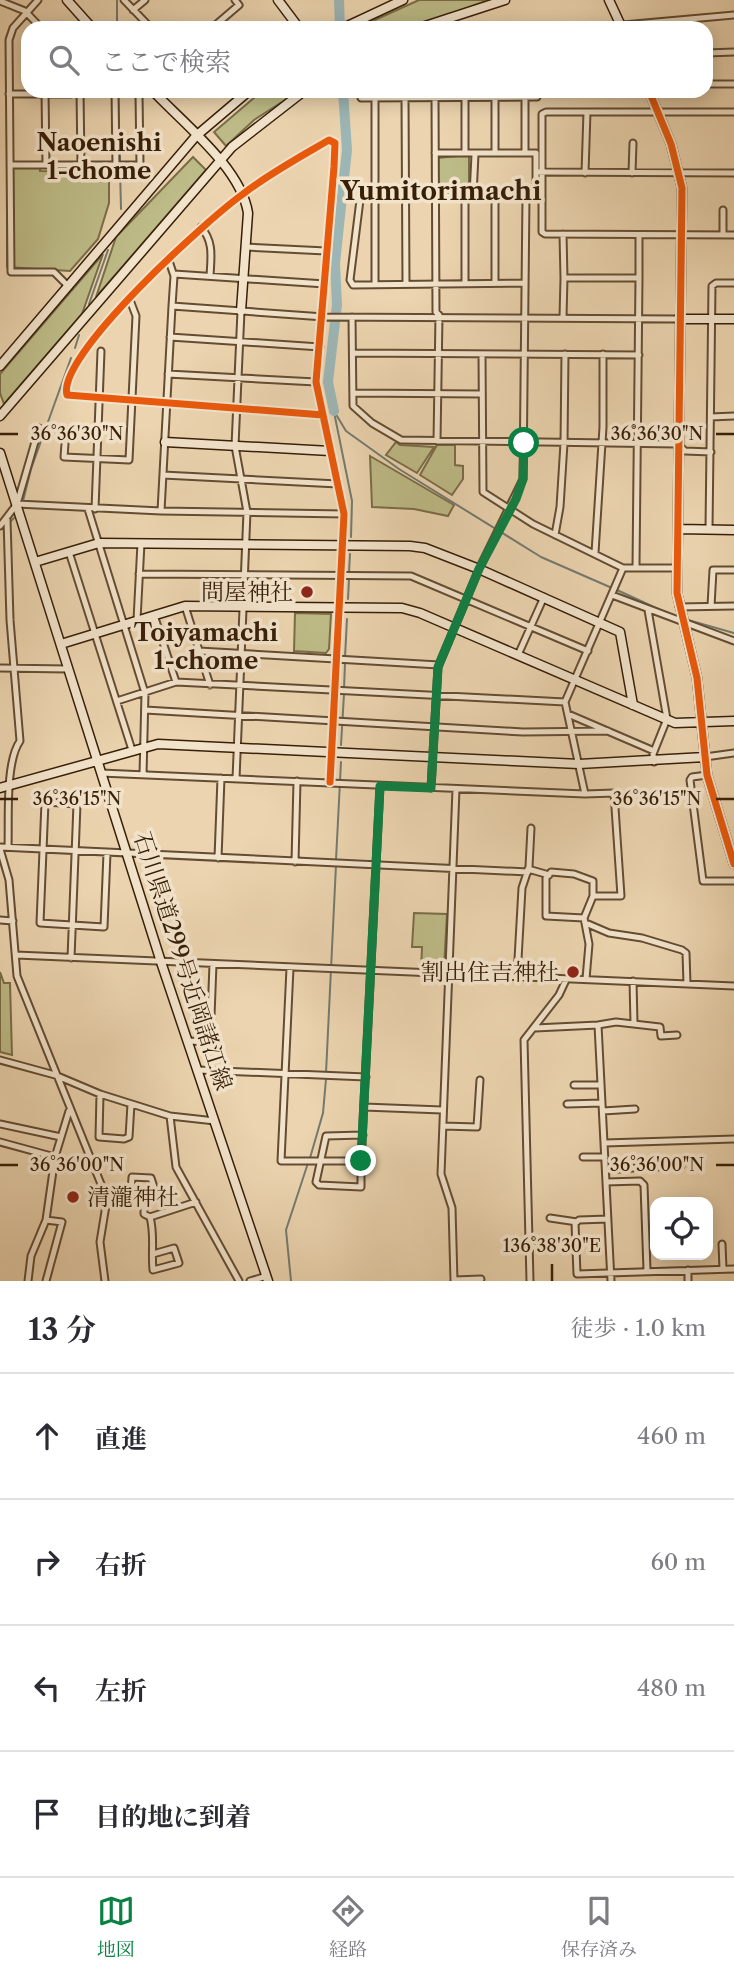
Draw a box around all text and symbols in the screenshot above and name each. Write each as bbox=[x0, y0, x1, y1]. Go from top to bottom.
search box bbox=[21, 21, 713, 98]
icon: search bbox=[45, 41, 83, 79]
text: ここで検索 bbox=[101, 46, 231, 78]
district label: Naoenishi 1-chome bbox=[37, 128, 162, 185]
district label: Yumitorimachi bbox=[340, 175, 541, 207]
text: 36°36'30"N bbox=[31, 423, 124, 445]
text: 36°36'30"N bbox=[611, 423, 704, 445]
route start bbox=[508, 427, 539, 458]
place label: 問屋神社 bbox=[201, 578, 293, 606]
marker: 問屋神社 bbox=[299, 584, 315, 600]
district label: Toiyamachi 1-chome bbox=[134, 618, 279, 675]
text: 36°36'15"N bbox=[33, 788, 122, 810]
text: 36°36'15"N bbox=[613, 788, 702, 810]
street label: 石川県道299号近岡諸江線 bbox=[128, 828, 238, 1094]
place label: 割出住吉神社 bbox=[421, 958, 559, 986]
marker: 割出住吉神社 bbox=[565, 964, 581, 980]
route end bbox=[345, 1145, 376, 1176]
text: 36°36'00"N bbox=[30, 1154, 124, 1176]
text: 36°36'00"N bbox=[610, 1154, 704, 1176]
place label: 清瀧神社 bbox=[87, 1183, 179, 1211]
marker: 清瀧神社 bbox=[65, 1189, 81, 1205]
map controls bbox=[650, 1197, 713, 1260]
button: locate bbox=[650, 1197, 713, 1260]
text: 136°38'30"E bbox=[503, 1235, 601, 1257]
text: 13 分 bbox=[28, 1311, 96, 1348]
text: 徒歩 · 1.0 km bbox=[571, 1314, 706, 1342]
icon: ahead bbox=[28, 1417, 66, 1455]
text: 460 m bbox=[637, 1422, 706, 1450]
text: 直進 bbox=[95, 1423, 147, 1455]
icon: right bbox=[28, 1543, 66, 1581]
text: 60 m bbox=[650, 1548, 706, 1576]
text: 右折 bbox=[95, 1549, 147, 1581]
icon: left bbox=[28, 1669, 66, 1707]
text: 480 m bbox=[637, 1674, 706, 1702]
text: 左折 bbox=[95, 1675, 147, 1707]
icon: arrive bbox=[28, 1795, 66, 1833]
text: 目的地に到着 bbox=[95, 1801, 251, 1833]
tab: 地図 bbox=[97, 1892, 135, 1961]
tab: 経路 bbox=[329, 1892, 367, 1961]
tab: 保存済み bbox=[561, 1892, 637, 1961]

